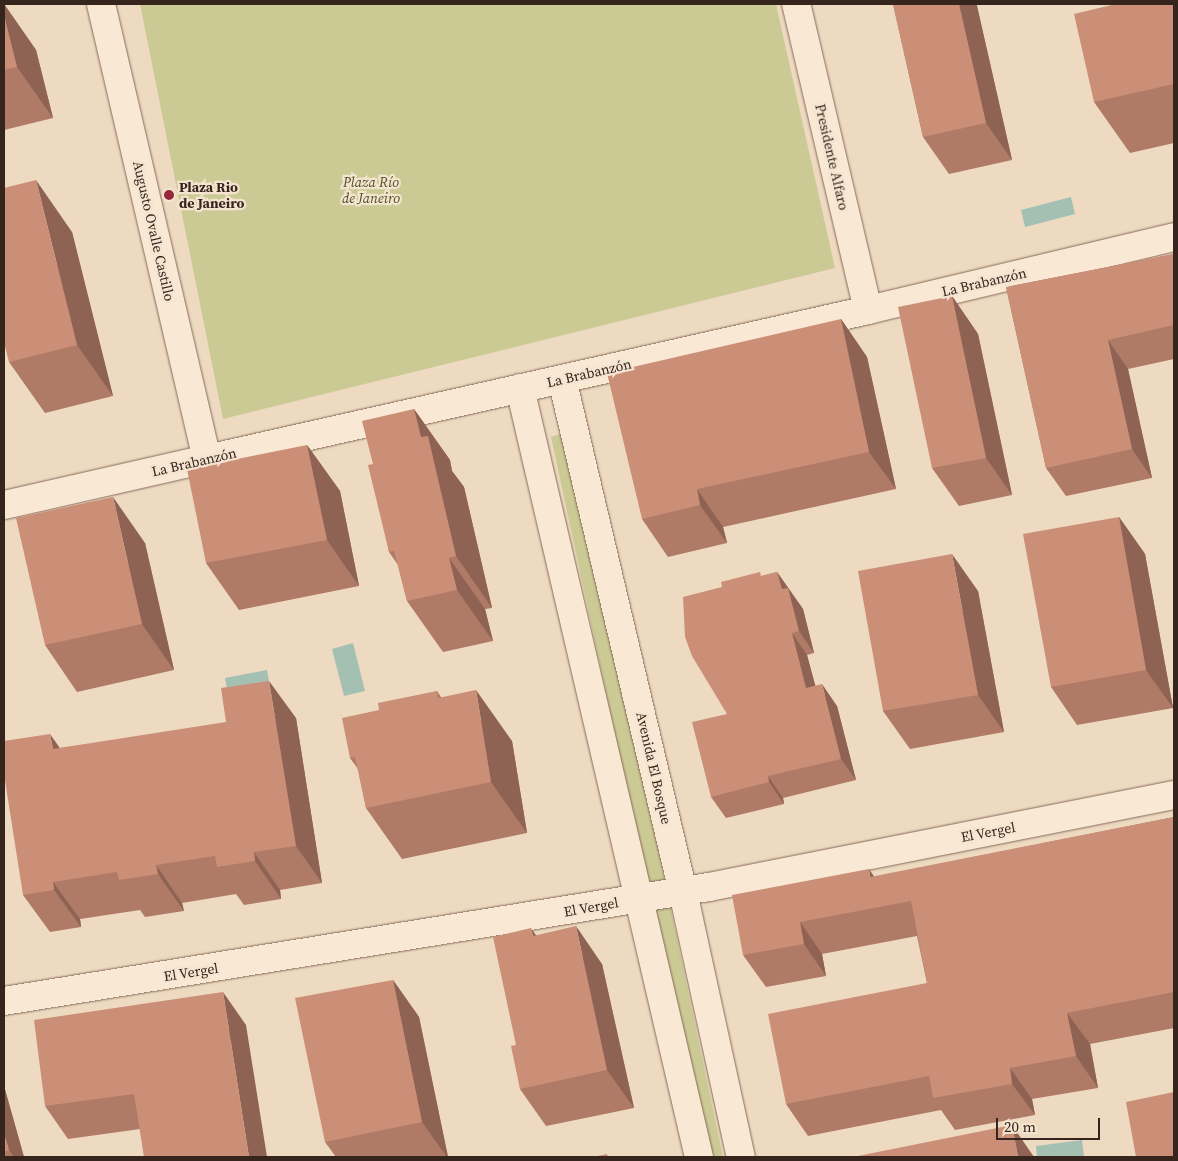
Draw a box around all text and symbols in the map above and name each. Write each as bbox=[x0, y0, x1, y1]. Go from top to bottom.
street label: Presidente Alfaro bbox=[812, 102, 852, 212]
street label: Augusto Ovalle Castillo bbox=[130, 159, 178, 303]
park label: Plaza Río de Janeiro bbox=[342, 174, 400, 206]
place label: Plaza Rio de Janeiro bbox=[179, 179, 244, 212]
marker: Plaza Rio de Janeiro bbox=[163, 189, 175, 201]
street label: La Brabanzón bbox=[940, 264, 1028, 300]
street label: La Brabanzón bbox=[545, 355, 633, 391]
street label: La Brabanzón bbox=[150, 444, 238, 480]
street label: Avenida El Bosque bbox=[633, 710, 675, 826]
street label: El Vergel bbox=[959, 818, 1017, 846]
street label: El Vergel bbox=[562, 894, 620, 920]
street label: El Vergel bbox=[162, 959, 220, 985]
scale bar bbox=[998, 1108, 1102, 1140]
text: 20 m bbox=[1004, 1116, 1036, 1137]

